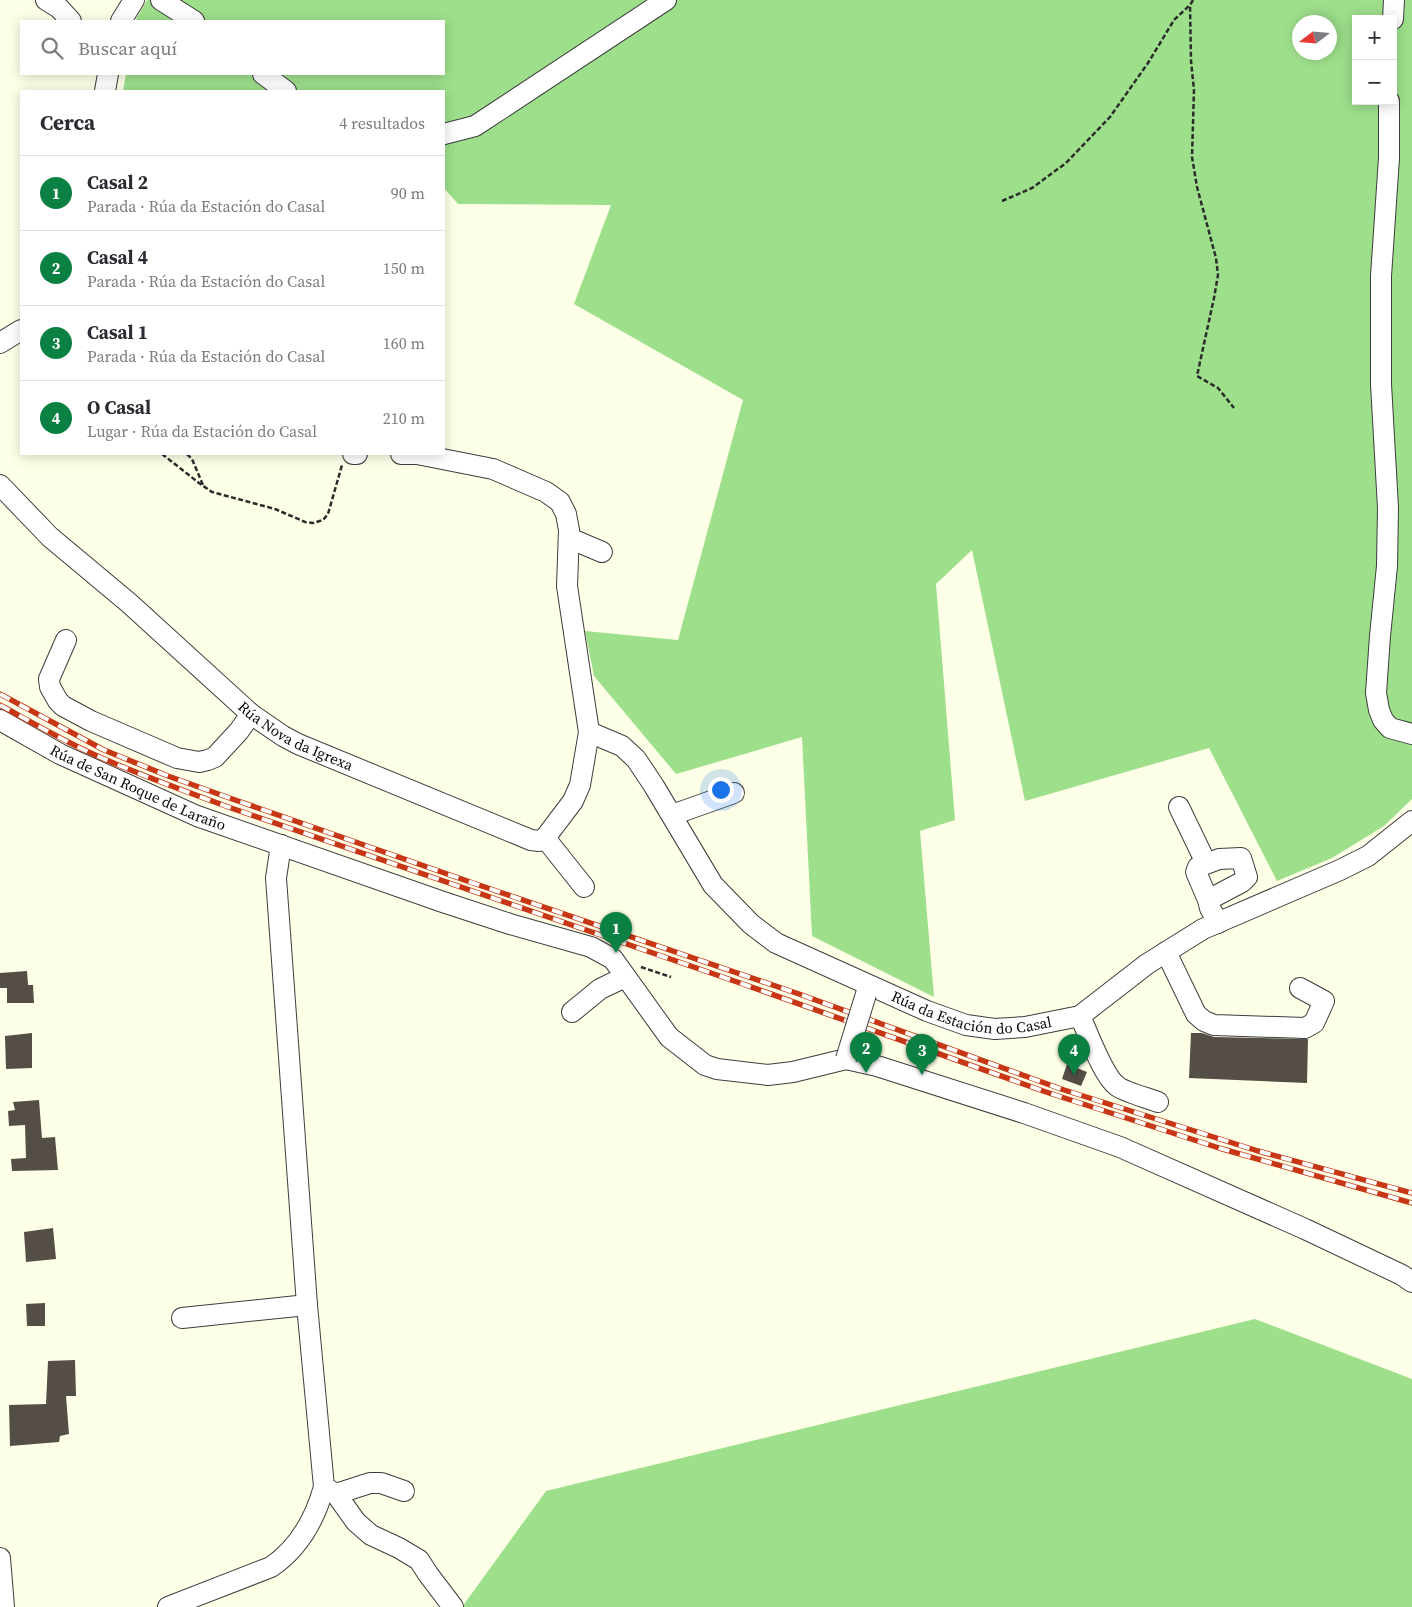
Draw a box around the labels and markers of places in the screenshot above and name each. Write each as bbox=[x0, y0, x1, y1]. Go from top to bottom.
pin: 1 bbox=[600, 912, 632, 953]
pin: 2 bbox=[850, 1032, 882, 1073]
pin: 3 bbox=[906, 1034, 938, 1075]
pin: 4 bbox=[1058, 1034, 1090, 1075]

